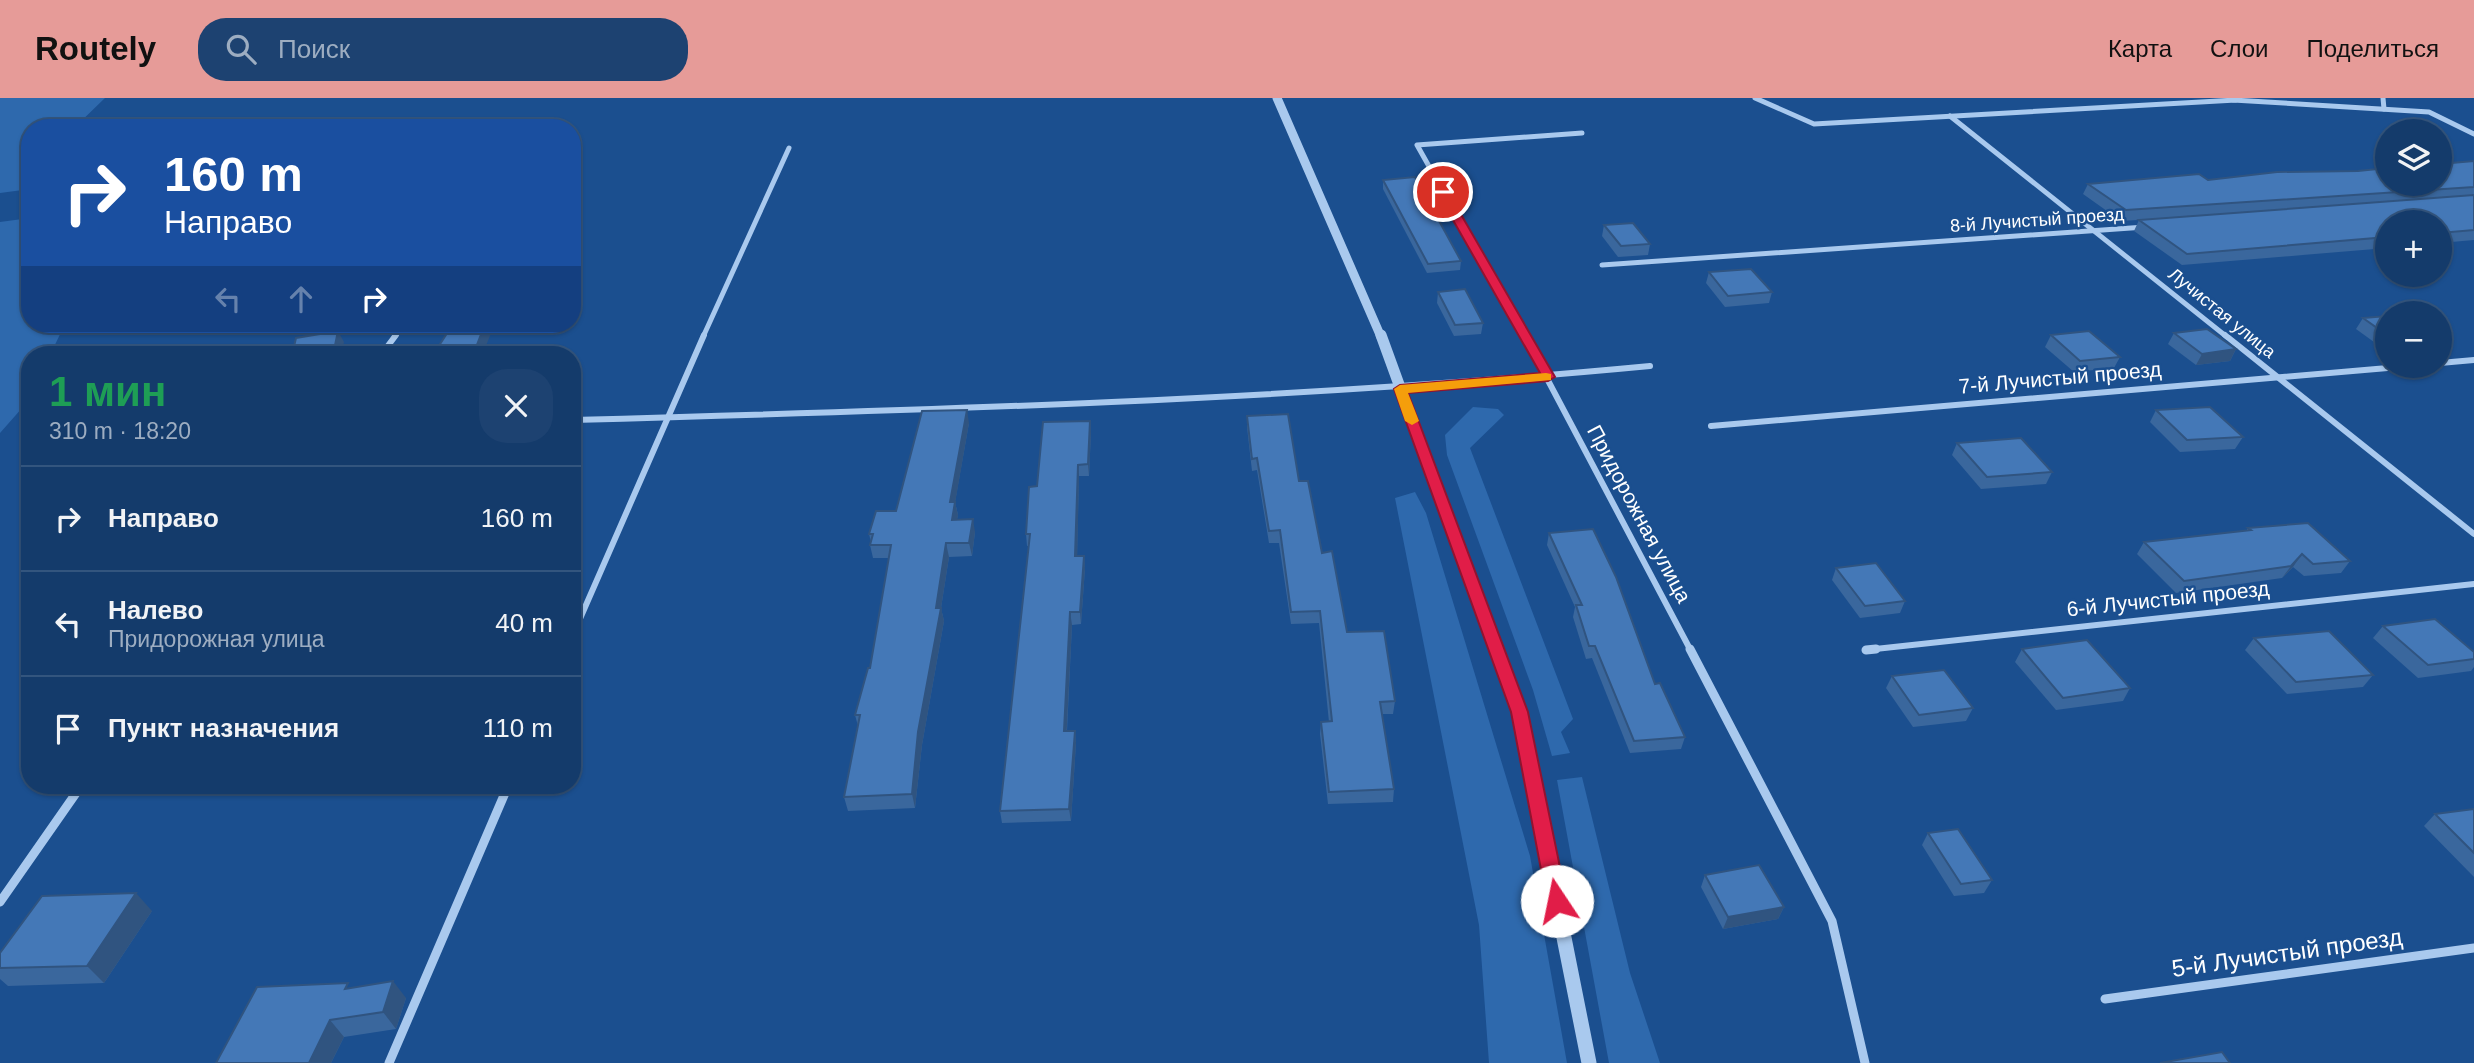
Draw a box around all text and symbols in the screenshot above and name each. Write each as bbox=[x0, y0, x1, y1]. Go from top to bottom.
search box bbox=[198, 18, 688, 81]
text: Routely bbox=[35, 30, 156, 67]
icon: search bbox=[222, 30, 260, 68]
text: Поиск bbox=[278, 34, 350, 64]
text: Карта bbox=[2108, 35, 2172, 62]
text: Слои bbox=[2210, 35, 2268, 62]
text: Поделиться bbox=[2306, 35, 2439, 62]
map controls bbox=[2375, 119, 2452, 378]
button: layers bbox=[2375, 119, 2452, 196]
icon: right bbox=[49, 147, 140, 238]
text: 160 m bbox=[164, 147, 303, 201]
pin bbox=[1413, 162, 1473, 222]
icon: arrive bbox=[1424, 173, 1462, 211]
text: Направо bbox=[164, 204, 292, 240]
street label: 8-й Лучистый проезд bbox=[1949, 204, 2125, 236]
button: + bbox=[2375, 210, 2452, 287]
street label: Лучистая улица bbox=[2165, 264, 2280, 363]
icon: left bbox=[209, 280, 247, 318]
icon: ahead bbox=[282, 280, 320, 318]
icon: right bbox=[355, 280, 393, 318]
button: − bbox=[2375, 301, 2452, 378]
street label: 7-й Лучистый проезд bbox=[1958, 357, 2162, 398]
text: 1 мин bbox=[49, 368, 166, 415]
button: close bbox=[479, 369, 553, 443]
text: 310 m · 18:20 bbox=[49, 418, 191, 444]
street label: Придорожная улица bbox=[1583, 421, 1696, 607]
icon: right bbox=[49, 500, 87, 538]
text: Направо bbox=[108, 503, 219, 533]
text: 160 m bbox=[481, 503, 553, 533]
street label: 6-й Лучистый проезд bbox=[2066, 576, 2270, 621]
text: Налево bbox=[108, 595, 203, 625]
icon: left bbox=[49, 605, 87, 643]
text: 40 m bbox=[495, 608, 553, 638]
text: Придорожная улица bbox=[108, 626, 325, 652]
icon: arrive bbox=[49, 710, 87, 748]
text: Пункт назначения bbox=[108, 713, 339, 743]
text: 110 m bbox=[483, 713, 553, 743]
position arrow bbox=[1520, 864, 1594, 938]
street label: 5-й Лучистый проезд bbox=[2170, 923, 2404, 982]

